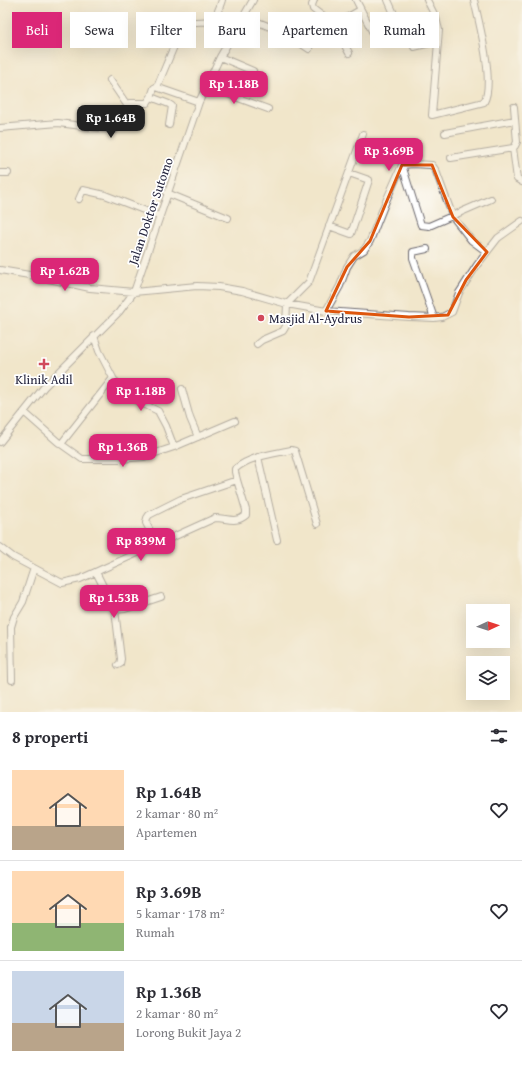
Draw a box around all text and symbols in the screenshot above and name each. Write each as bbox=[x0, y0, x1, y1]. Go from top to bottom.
chip: Beli bbox=[12, 12, 62, 48]
chip: Sewa bbox=[70, 12, 128, 48]
chip: Filter bbox=[136, 12, 196, 48]
chip: Baru bbox=[204, 12, 260, 48]
chip: Apartemen bbox=[268, 12, 362, 48]
chip: Rumah bbox=[370, 12, 439, 48]
pin: Rp 1.18B bbox=[193, 71, 275, 105]
text: Rp 1.18B bbox=[209, 74, 259, 93]
pin: Rp 1.64B bbox=[70, 105, 152, 139]
text: Rp 1.64B bbox=[86, 108, 136, 127]
pin: Rp 3.69B bbox=[348, 138, 430, 172]
text: Rp 3.69B bbox=[364, 141, 414, 160]
street label: Jalan Doktor Sutomo bbox=[123, 154, 178, 269]
pin: Rp 1.62B bbox=[24, 258, 106, 292]
text: Rp 1.62B bbox=[40, 261, 90, 280]
place label: Masjid Al-Aydrus bbox=[269, 309, 362, 328]
marker: Masjid Al-Aydrus bbox=[256, 313, 266, 323]
marker: Klinik Adil bbox=[38, 358, 50, 370]
place label: Klinik Adil bbox=[15, 370, 73, 389]
pin: Rp 1.18B bbox=[100, 378, 182, 412]
text: Rp 1.18B bbox=[116, 381, 166, 400]
pin: Rp 1.36B bbox=[82, 434, 164, 468]
text: Rp 1.36B bbox=[98, 437, 148, 456]
pin: Rp 839M bbox=[104, 528, 178, 562]
text: Rp 839M bbox=[116, 531, 166, 550]
pin: Rp 1.53B bbox=[73, 585, 155, 619]
text: Rp 1.53B bbox=[89, 588, 139, 607]
north arrow bbox=[466, 604, 510, 648]
map controls bbox=[466, 604, 510, 700]
button: layers bbox=[466, 656, 510, 700]
text: 8 properti bbox=[12, 724, 88, 749]
icon: filters bbox=[488, 725, 510, 747]
text: Rp 1.64B bbox=[136, 779, 202, 804]
icon: home bbox=[44, 786, 92, 834]
icon: heart bbox=[488, 799, 510, 821]
text: 2 kamar · 80 m² bbox=[136, 804, 218, 823]
text: Apartemen bbox=[136, 823, 197, 842]
text: Rp 3.69B bbox=[136, 879, 202, 904]
icon: home bbox=[44, 887, 92, 935]
icon: heart bbox=[488, 900, 510, 922]
text: 5 kamar · 178 m² bbox=[136, 904, 225, 923]
text: Rumah bbox=[136, 923, 175, 942]
text: Rp 1.36B bbox=[136, 979, 202, 1004]
icon: home bbox=[44, 987, 92, 1035]
icon: heart bbox=[488, 1000, 510, 1022]
text: 2 kamar · 80 m² bbox=[136, 1004, 218, 1023]
text: Lorong Bukit Jaya 2 bbox=[136, 1023, 241, 1042]

